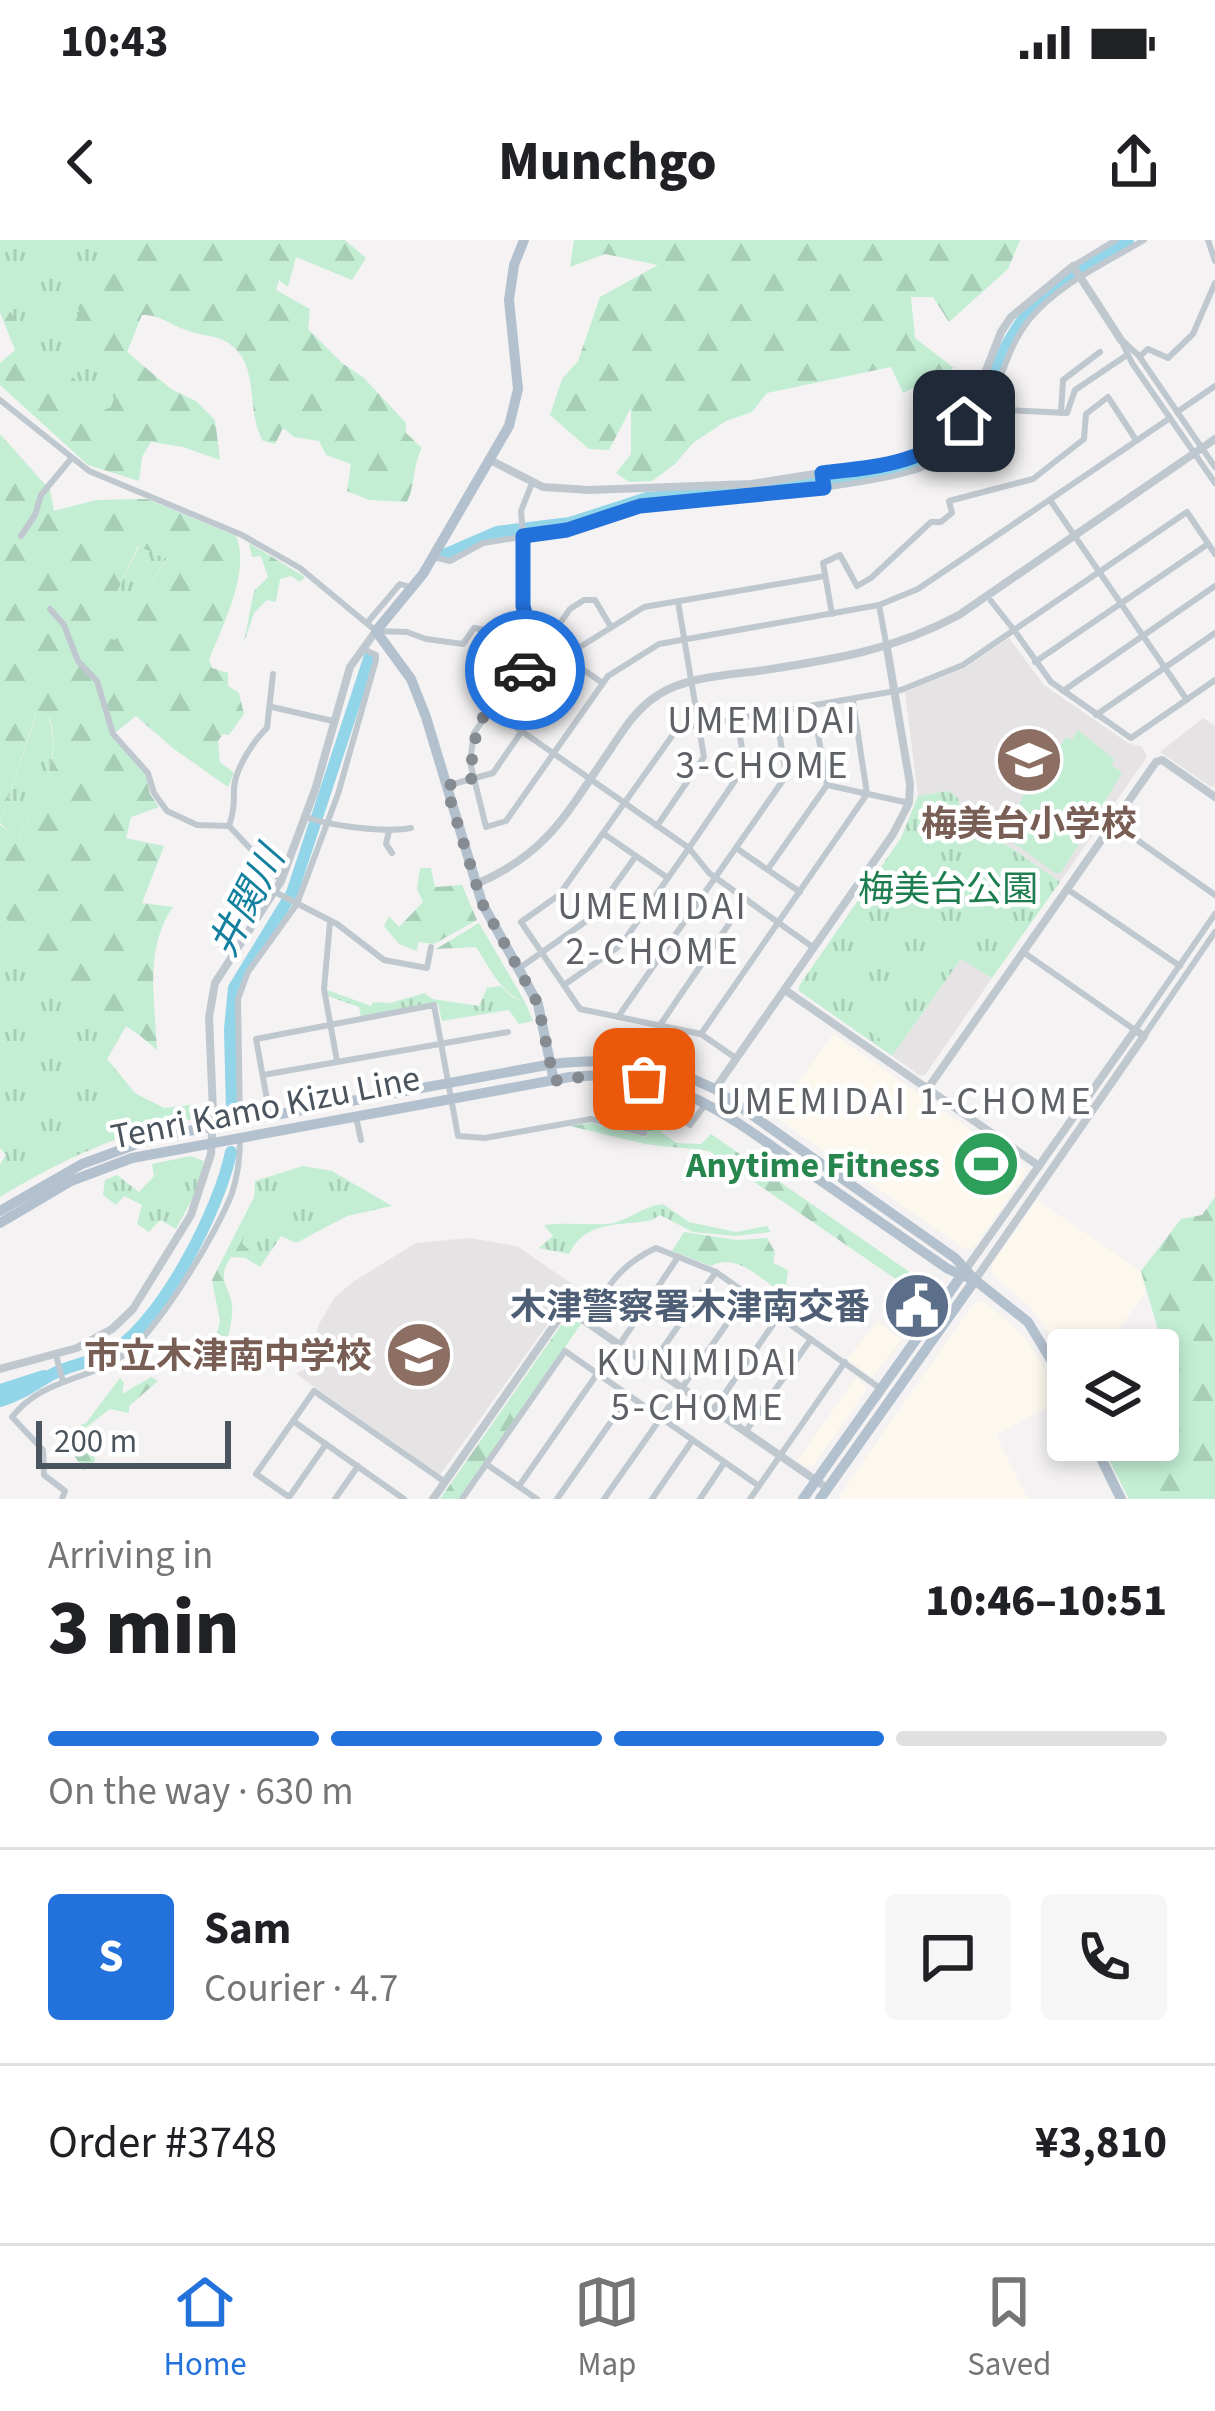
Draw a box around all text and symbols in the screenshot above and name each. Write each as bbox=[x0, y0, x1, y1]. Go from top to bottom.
text: 10:43 bbox=[60, 10, 169, 74]
text: Munchgo bbox=[498, 124, 717, 201]
icon: back bbox=[48, 129, 114, 195]
icon: share bbox=[1101, 129, 1167, 195]
pin bbox=[913, 370, 1015, 472]
icon: home bbox=[931, 388, 997, 454]
courier bbox=[465, 610, 585, 730]
icon: car bbox=[492, 637, 558, 703]
district label: UMEMIDAI 3-CHOME bbox=[667, 693, 859, 794]
school or university icon: 梅美台小学校 bbox=[994, 725, 1064, 795]
place label: 梅美台小学校 bbox=[921, 799, 1137, 850]
water label: 井関川 bbox=[196, 834, 301, 967]
park label: 梅美台公園 bbox=[858, 864, 1038, 915]
district label: UMEMIDAI 2-CHOME bbox=[557, 879, 749, 980]
pin bbox=[593, 1028, 695, 1130]
icon: bag bbox=[611, 1046, 677, 1112]
street label: Tenri Kamo Kizu Line bbox=[106, 1052, 424, 1162]
district label: UMEMIDAI 1-CHOME bbox=[716, 1074, 1094, 1130]
sports icon: Anytime Fitness bbox=[951, 1129, 1021, 1199]
place label: Anytime Fitness bbox=[685, 1140, 940, 1191]
public building icon: 木津警察署木津南交番 bbox=[882, 1271, 952, 1341]
place label: 木津警察署木津南交番 bbox=[510, 1282, 870, 1333]
school or university icon: 市立木津南中学校 bbox=[384, 1320, 454, 1390]
map controls bbox=[1047, 1329, 1179, 1461]
button: layers bbox=[1047, 1329, 1179, 1461]
place label: 市立木津南中学校 bbox=[84, 1331, 372, 1382]
district label: KUNIMIDAI 5-CHOME bbox=[596, 1335, 800, 1436]
scale bar bbox=[36, 1415, 231, 1468]
text: 200 m bbox=[54, 1418, 137, 1465]
text: Arriving in bbox=[48, 1528, 213, 1584]
text: 10:46–10:51 bbox=[925, 1569, 1167, 1633]
text: 3 min bbox=[48, 1573, 240, 1684]
text: On the way · 630 m bbox=[48, 1764, 354, 1820]
button: chat bbox=[885, 1894, 1011, 2020]
button: phone bbox=[1041, 1894, 1167, 2020]
text: Sam bbox=[204, 1897, 291, 1961]
text: S bbox=[98, 1925, 124, 1989]
text: Courier · 4.7 bbox=[204, 1961, 398, 2017]
text: Order #3748 bbox=[48, 2111, 277, 2175]
text: ¥3,810 bbox=[1035, 2111, 1167, 2175]
tab: Home bbox=[164, 2269, 247, 2388]
tab: Map bbox=[574, 2269, 640, 2388]
tab: Saved bbox=[967, 2269, 1051, 2388]

